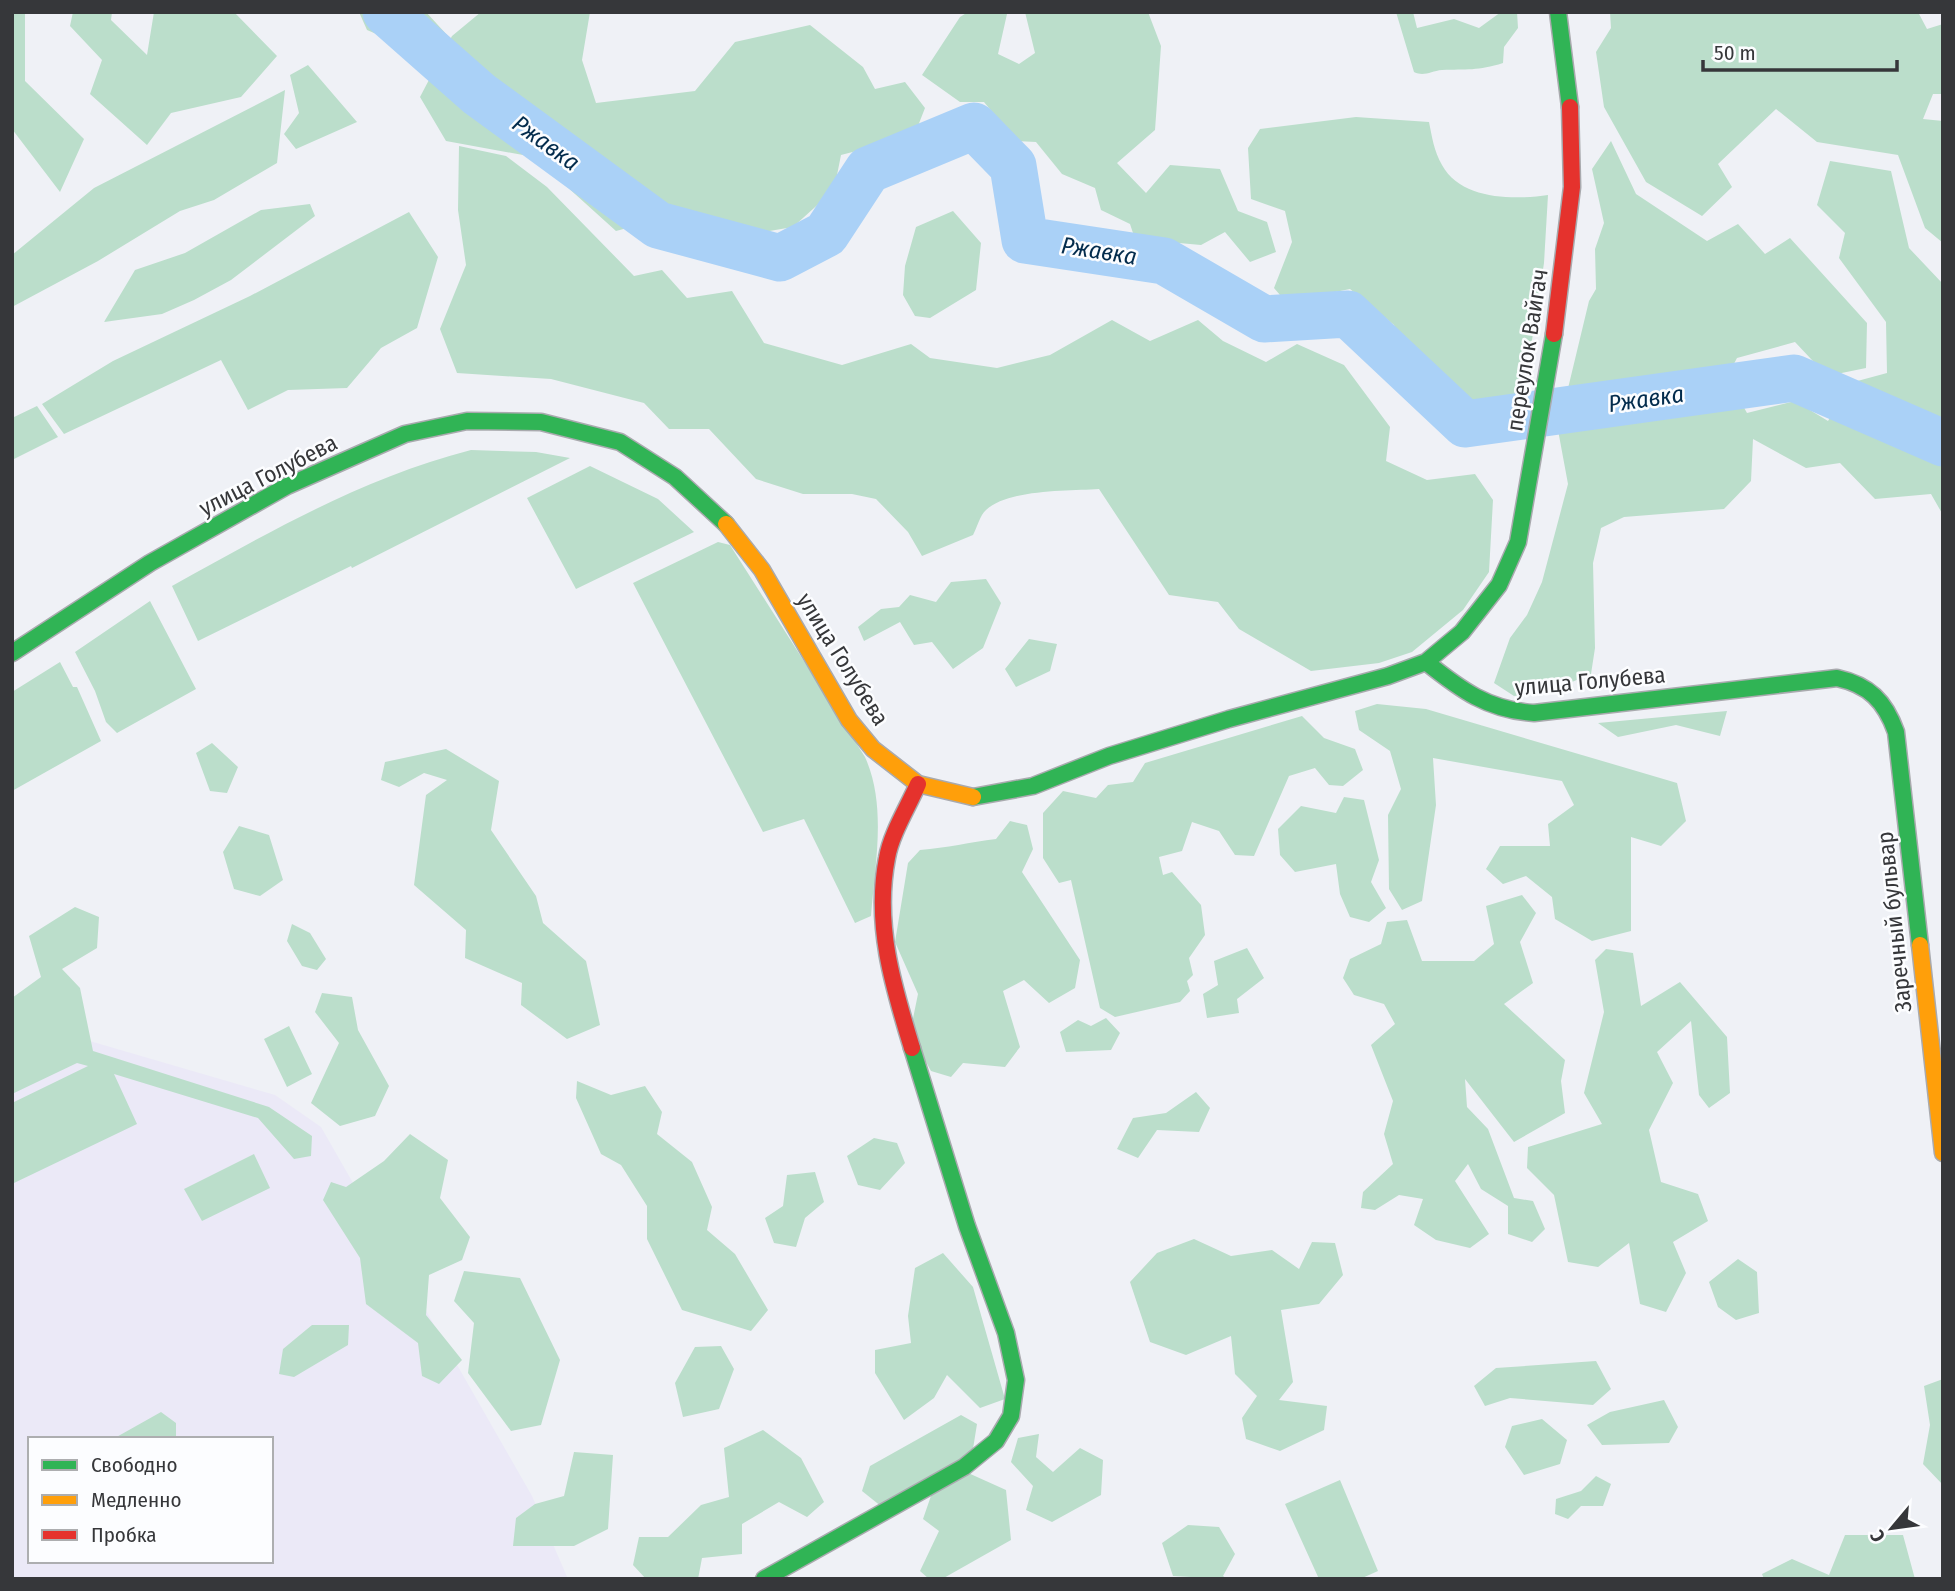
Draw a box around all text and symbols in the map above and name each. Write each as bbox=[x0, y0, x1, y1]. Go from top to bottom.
scale bar bbox=[1703, 28, 1897, 72]
text: 50 m bbox=[1714, 40, 1756, 66]
water label: Ржавка bbox=[507, 109, 585, 177]
water label: Ржавка bbox=[1059, 231, 1139, 271]
street label: переулок Вайгач bbox=[1500, 267, 1554, 433]
water label: Ржавка bbox=[1606, 380, 1686, 418]
street label: улица Голубева bbox=[194, 428, 342, 522]
street label: улица Голубева bbox=[791, 587, 895, 731]
street label: улица Голубева bbox=[1513, 660, 1667, 702]
street label: Заречный бульвар bbox=[1871, 830, 1917, 1014]
legend bbox=[28, 1437, 273, 1563]
text: Свободно bbox=[91, 1452, 177, 1478]
text: Медленно bbox=[91, 1487, 181, 1513]
north arrow bbox=[1857, 1493, 1927, 1563]
text: Пробка bbox=[91, 1522, 157, 1548]
text: С bbox=[1865, 1526, 1890, 1546]

